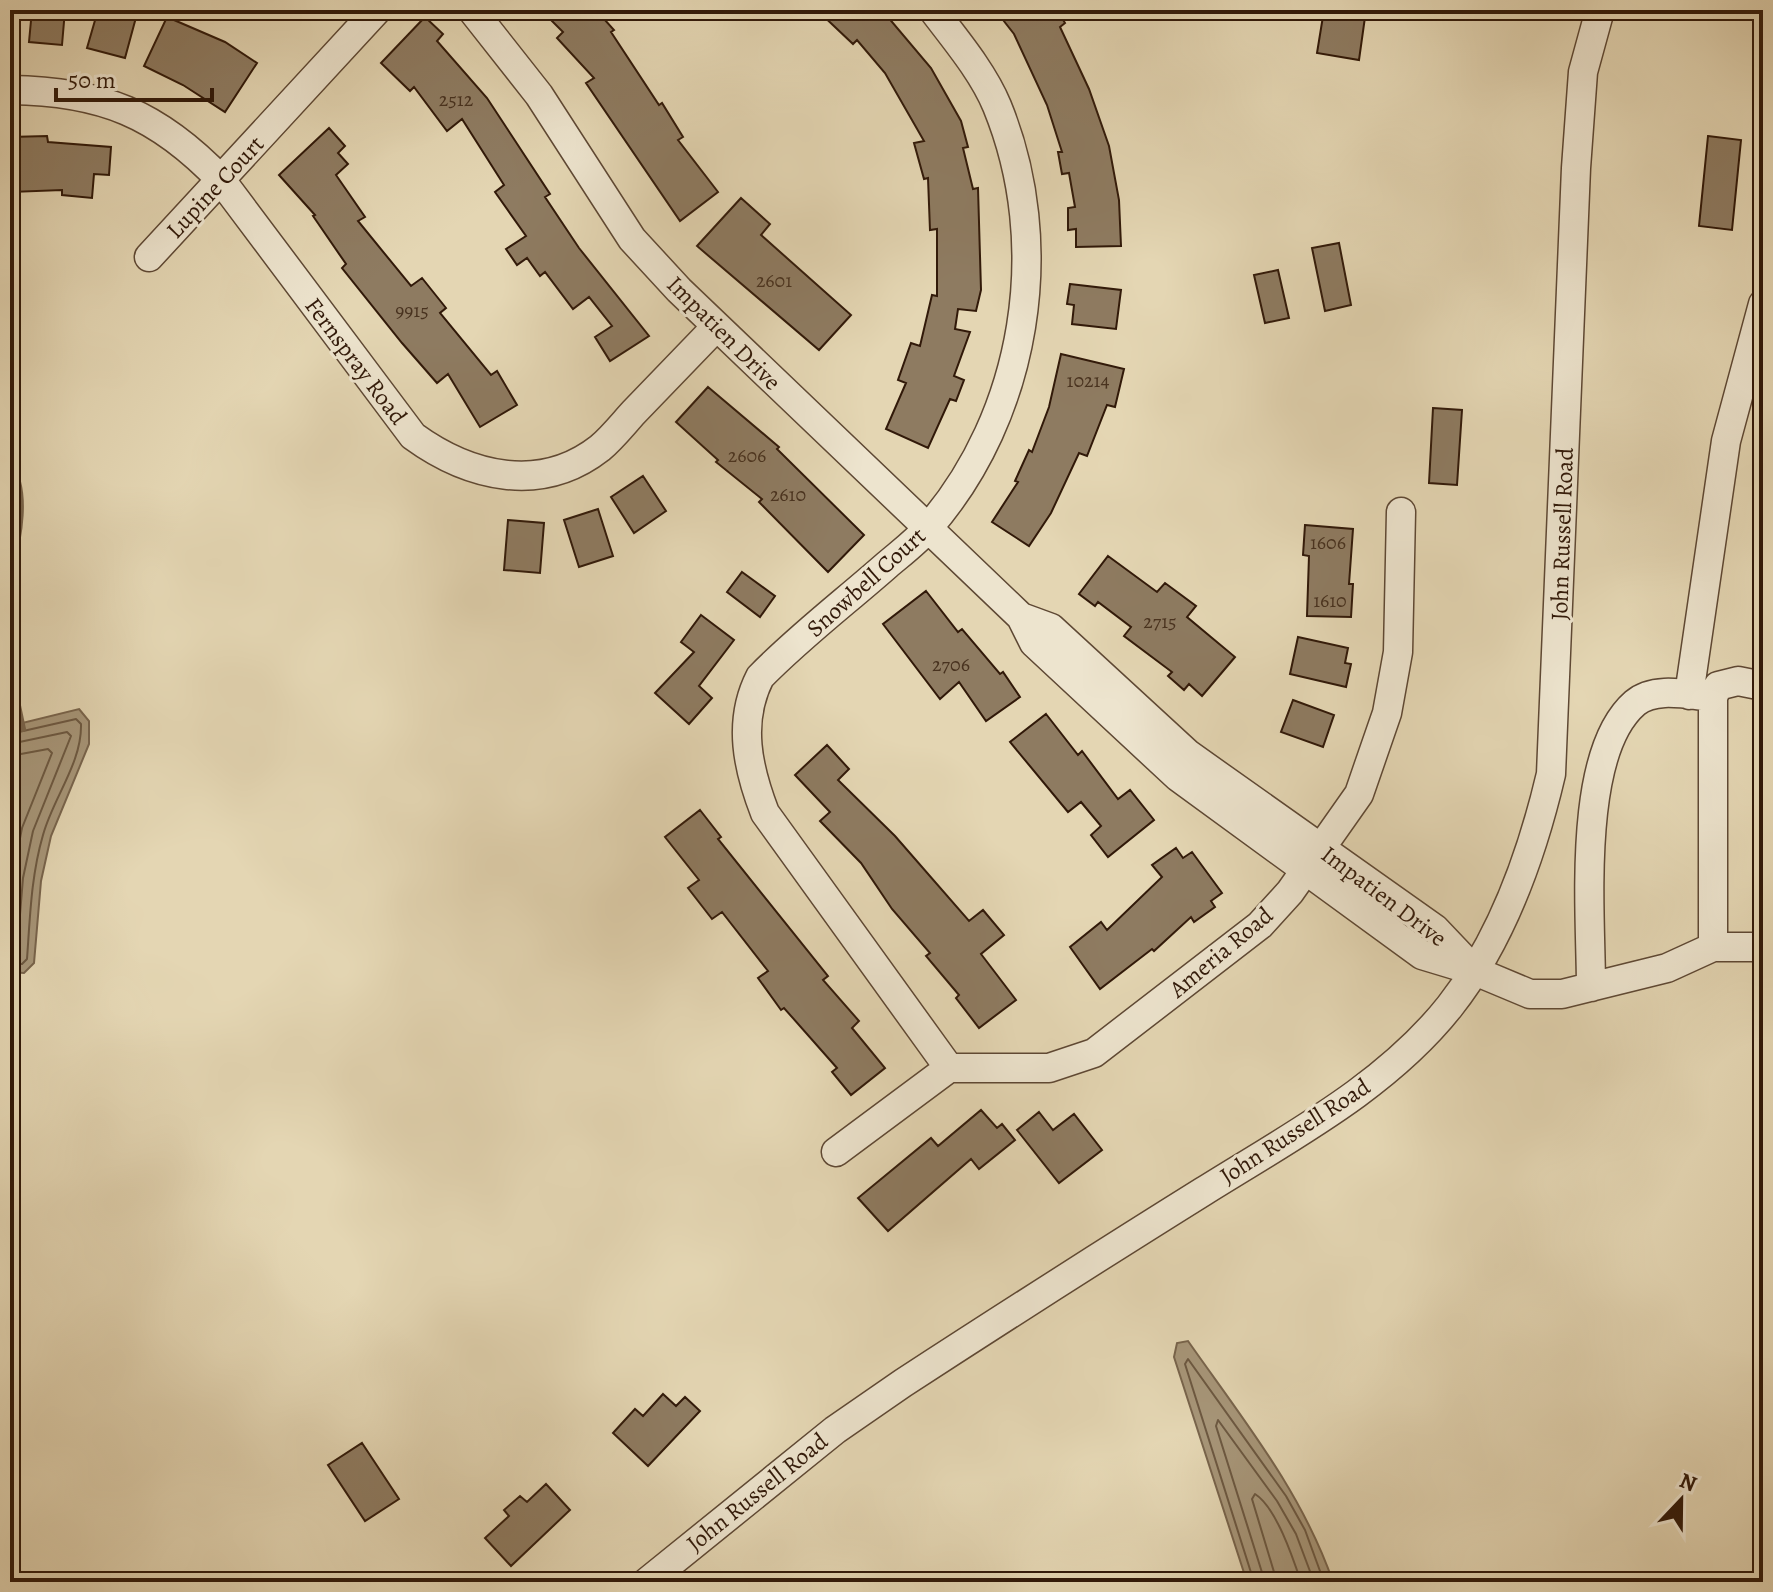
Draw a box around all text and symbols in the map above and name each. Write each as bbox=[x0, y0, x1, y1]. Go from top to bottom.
scale bar bbox=[56, 52, 212, 102]
text: 50 m bbox=[68, 64, 116, 96]
house number: 2512 bbox=[439, 86, 474, 113]
street label: Lupine Court bbox=[159, 129, 271, 245]
house number: 2601 bbox=[756, 267, 792, 294]
street label: Impatien Drive bbox=[660, 269, 788, 397]
street label: Fernspray Road bbox=[298, 291, 414, 431]
house number: 9915 bbox=[395, 297, 429, 324]
house number: 10214 bbox=[1067, 367, 1109, 394]
house number: 2606 bbox=[728, 442, 766, 469]
street label: John Russell Road bbox=[1543, 447, 1581, 621]
house number: 2610 bbox=[770, 481, 806, 508]
street label: Snowbell Court bbox=[800, 520, 933, 644]
house number: 1606 bbox=[1310, 529, 1346, 556]
house number: 1610 bbox=[1313, 587, 1347, 614]
house number: 2715 bbox=[1143, 608, 1177, 635]
house number: 2706 bbox=[932, 651, 970, 678]
street label: Impatien Drive bbox=[1315, 838, 1453, 954]
street label: Ameria Road bbox=[1162, 899, 1280, 1005]
street label: John Russell Road bbox=[1214, 1070, 1376, 1192]
street label: John Russell Road bbox=[680, 1425, 834, 1559]
north arrow bbox=[1641, 1460, 1721, 1540]
text: N bbox=[1675, 1465, 1701, 1499]

